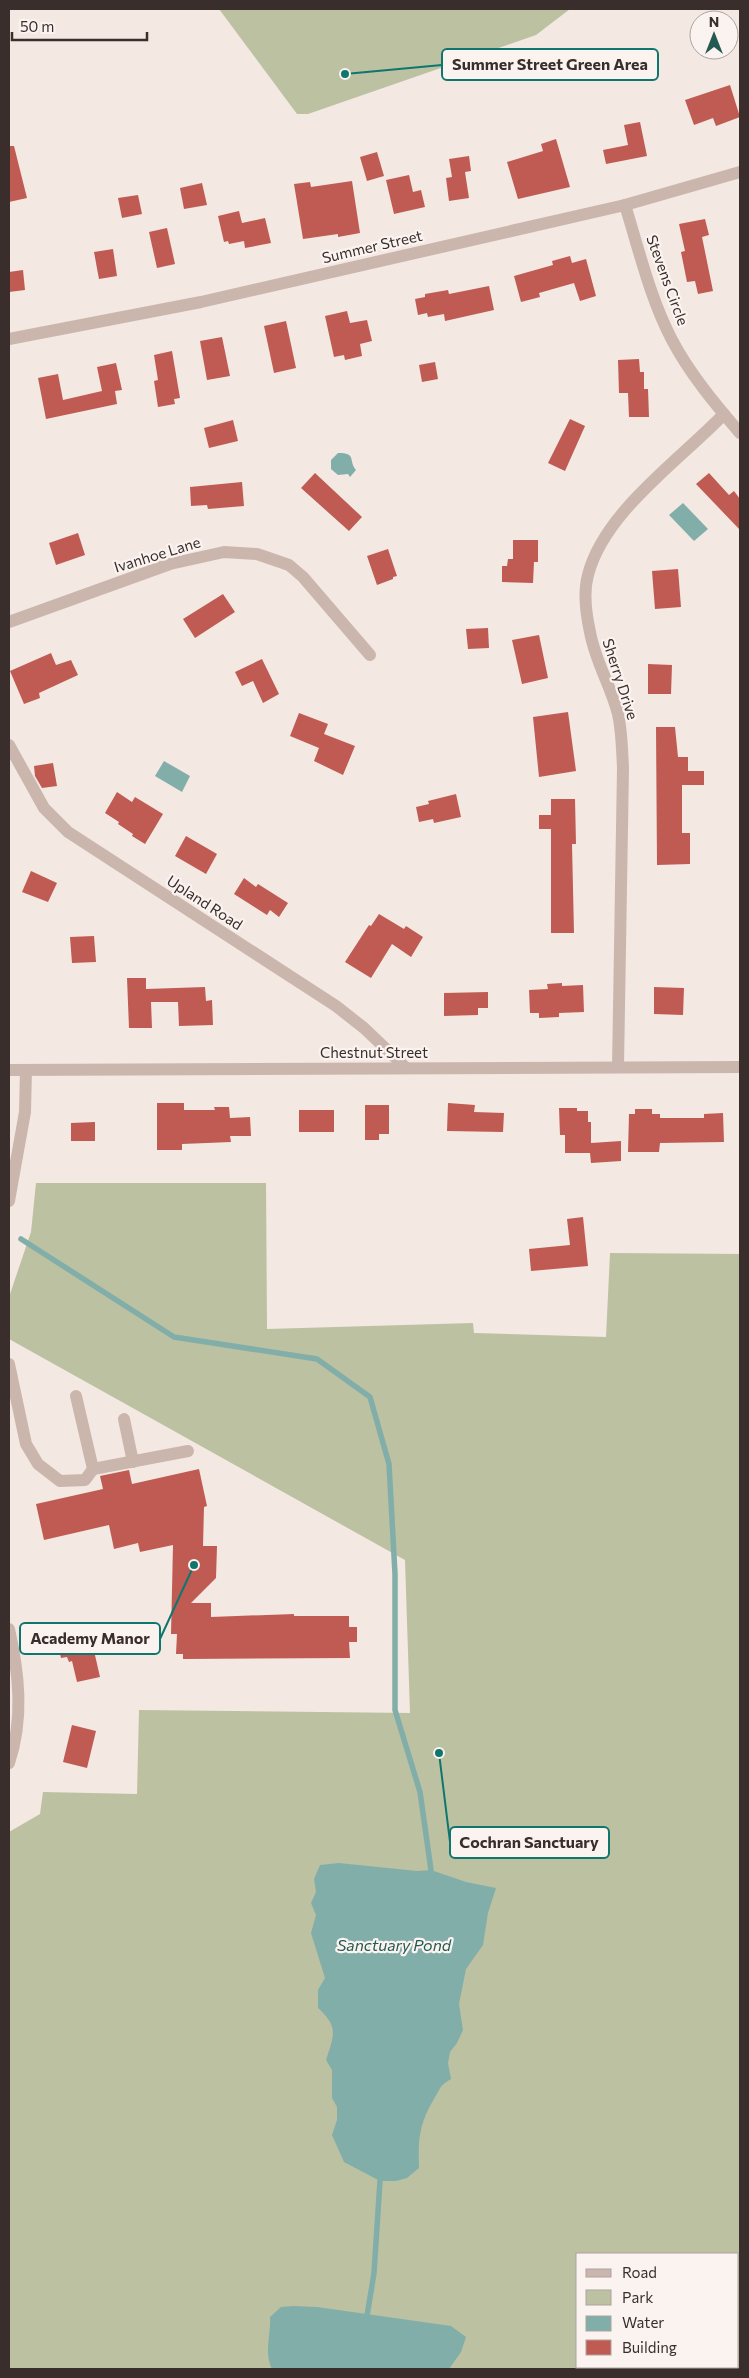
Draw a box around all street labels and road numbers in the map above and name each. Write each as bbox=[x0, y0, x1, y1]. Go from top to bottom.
street label: Summer Street bbox=[320, 226, 424, 266]
street label: Stevens Circle bbox=[643, 232, 693, 328]
street label: Ivanhoe Lane bbox=[112, 532, 202, 576]
street label: Sherry Drive bbox=[599, 636, 643, 722]
street label: Upland Road bbox=[164, 871, 246, 933]
street label: Chestnut Street bbox=[320, 1043, 428, 1061]

